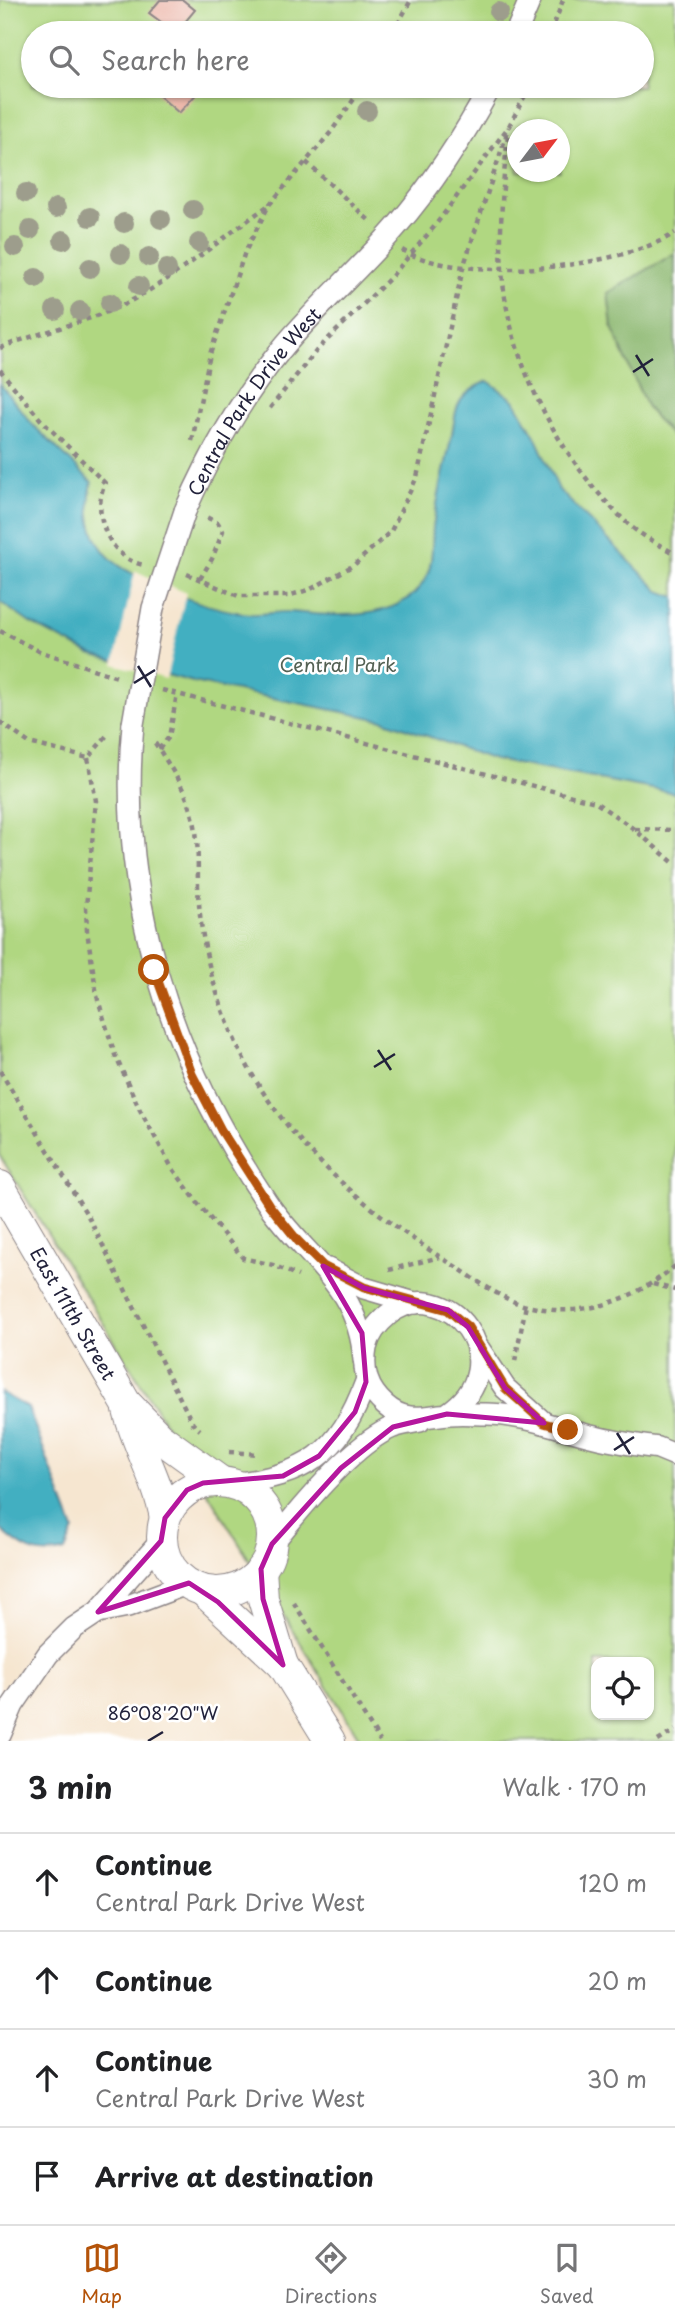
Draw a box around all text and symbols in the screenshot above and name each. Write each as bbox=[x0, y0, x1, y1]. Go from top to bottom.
search box bbox=[21, 21, 654, 98]
text: Search here bbox=[101, 40, 250, 79]
icon: search bbox=[45, 41, 83, 79]
north arrow bbox=[507, 119, 570, 182]
street label: Central Park Drive West bbox=[180, 300, 327, 500]
park label: Central Park bbox=[279, 650, 397, 678]
route start bbox=[138, 954, 169, 985]
street label: East 111th Street bbox=[24, 1241, 124, 1385]
route end bbox=[552, 1414, 583, 1445]
map controls bbox=[591, 1657, 654, 1720]
button: locate bbox=[591, 1657, 654, 1720]
text: 86°08'20"W bbox=[108, 1699, 219, 1726]
text: 3 min bbox=[28, 1764, 113, 1809]
text: Walk · 170 m bbox=[502, 1769, 647, 1804]
text: Continue bbox=[95, 1845, 212, 1884]
icon: ahead bbox=[28, 1863, 66, 1901]
text: 120 m bbox=[579, 1865, 647, 1900]
text: Central Park Drive West bbox=[95, 1884, 365, 1919]
icon: ahead bbox=[28, 1961, 66, 1999]
text: Continue bbox=[95, 1961, 212, 2000]
text: 20 m bbox=[588, 1963, 647, 1998]
text: Continue bbox=[95, 2041, 212, 2080]
icon: ahead bbox=[28, 2059, 66, 2097]
text: 30 m bbox=[586, 2061, 647, 2096]
text: Central Park Drive West bbox=[95, 2080, 365, 2115]
icon: arrive bbox=[28, 2157, 66, 2195]
text: Arrive at destination bbox=[95, 2157, 374, 2196]
tab: Map bbox=[81, 2239, 122, 2309]
tab: Directions bbox=[285, 2239, 377, 2309]
tab: Saved bbox=[540, 2239, 594, 2309]

